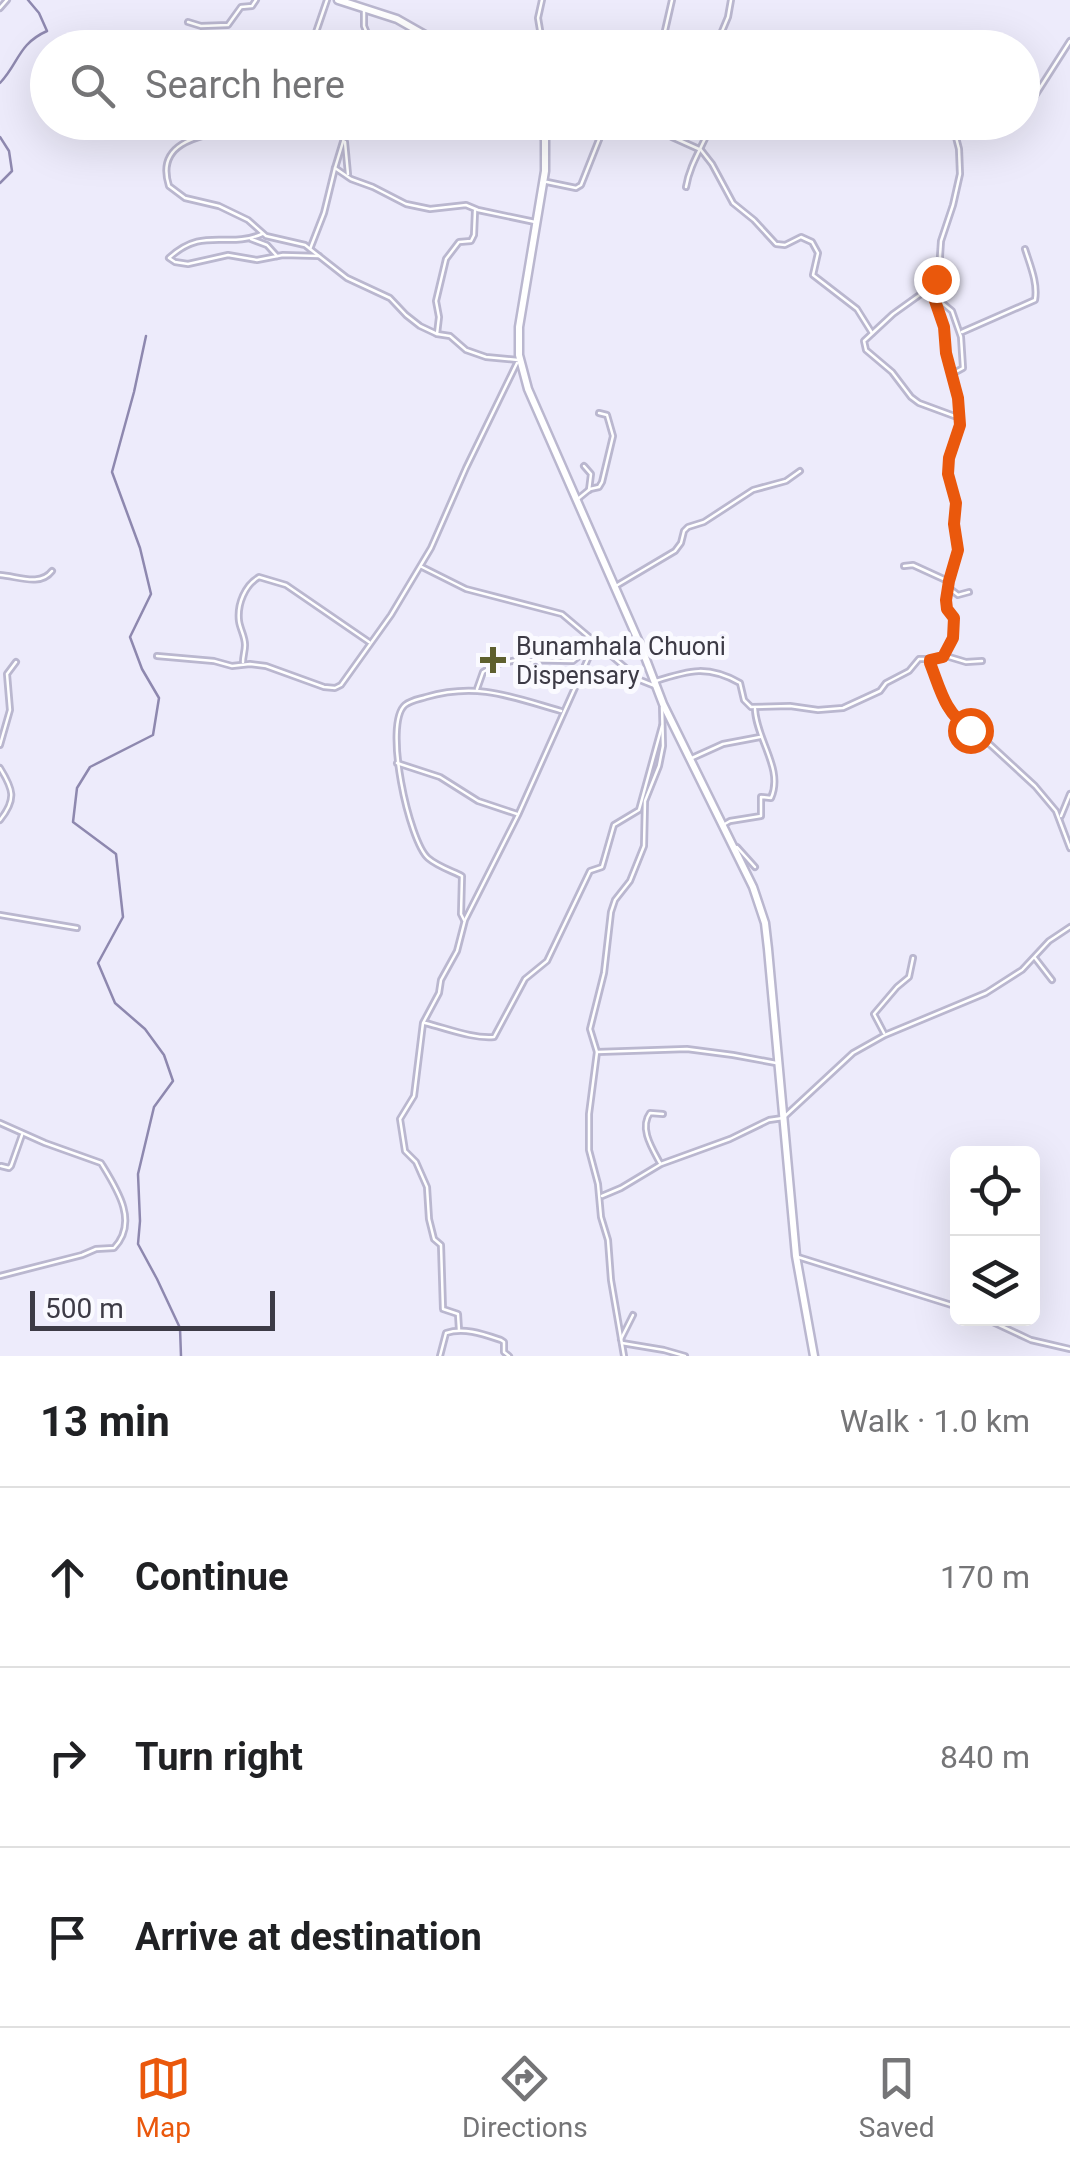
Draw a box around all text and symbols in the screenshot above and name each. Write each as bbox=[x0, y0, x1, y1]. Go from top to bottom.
search box bbox=[30, 30, 1040, 140]
icon: search bbox=[65, 58, 120, 113]
text: Search here bbox=[145, 63, 345, 107]
route end bbox=[914, 257, 960, 303]
place label: Bunamhala Chuoni Dispensary bbox=[516, 632, 726, 690]
marker: Bunamhala Chuoni Dispensary bbox=[480, 647, 506, 673]
route start bbox=[948, 708, 994, 754]
map controls bbox=[950, 1146, 1040, 1326]
button: locate bbox=[950, 1146, 1040, 1236]
button: layers bbox=[950, 1236, 1040, 1326]
scale bar bbox=[30, 1286, 275, 1330]
text: 500 m bbox=[45, 1292, 124, 1325]
text: 13 min bbox=[40, 1397, 170, 1446]
text: Walk · 1.0 km bbox=[840, 1402, 1030, 1440]
icon: ahead bbox=[40, 1550, 95, 1605]
text: Continue bbox=[135, 1555, 289, 1599]
text: 170 m bbox=[940, 1558, 1030, 1596]
icon: right bbox=[40, 1730, 95, 1785]
text: Turn right bbox=[135, 1735, 303, 1779]
text: 840 m bbox=[940, 1738, 1030, 1776]
icon: arrive bbox=[40, 1910, 95, 1965]
text: Arrive at destination bbox=[135, 1915, 482, 1959]
tab: Map bbox=[136, 2051, 191, 2144]
tab: Directions bbox=[462, 2051, 588, 2144]
tab: Saved bbox=[859, 2051, 934, 2144]

